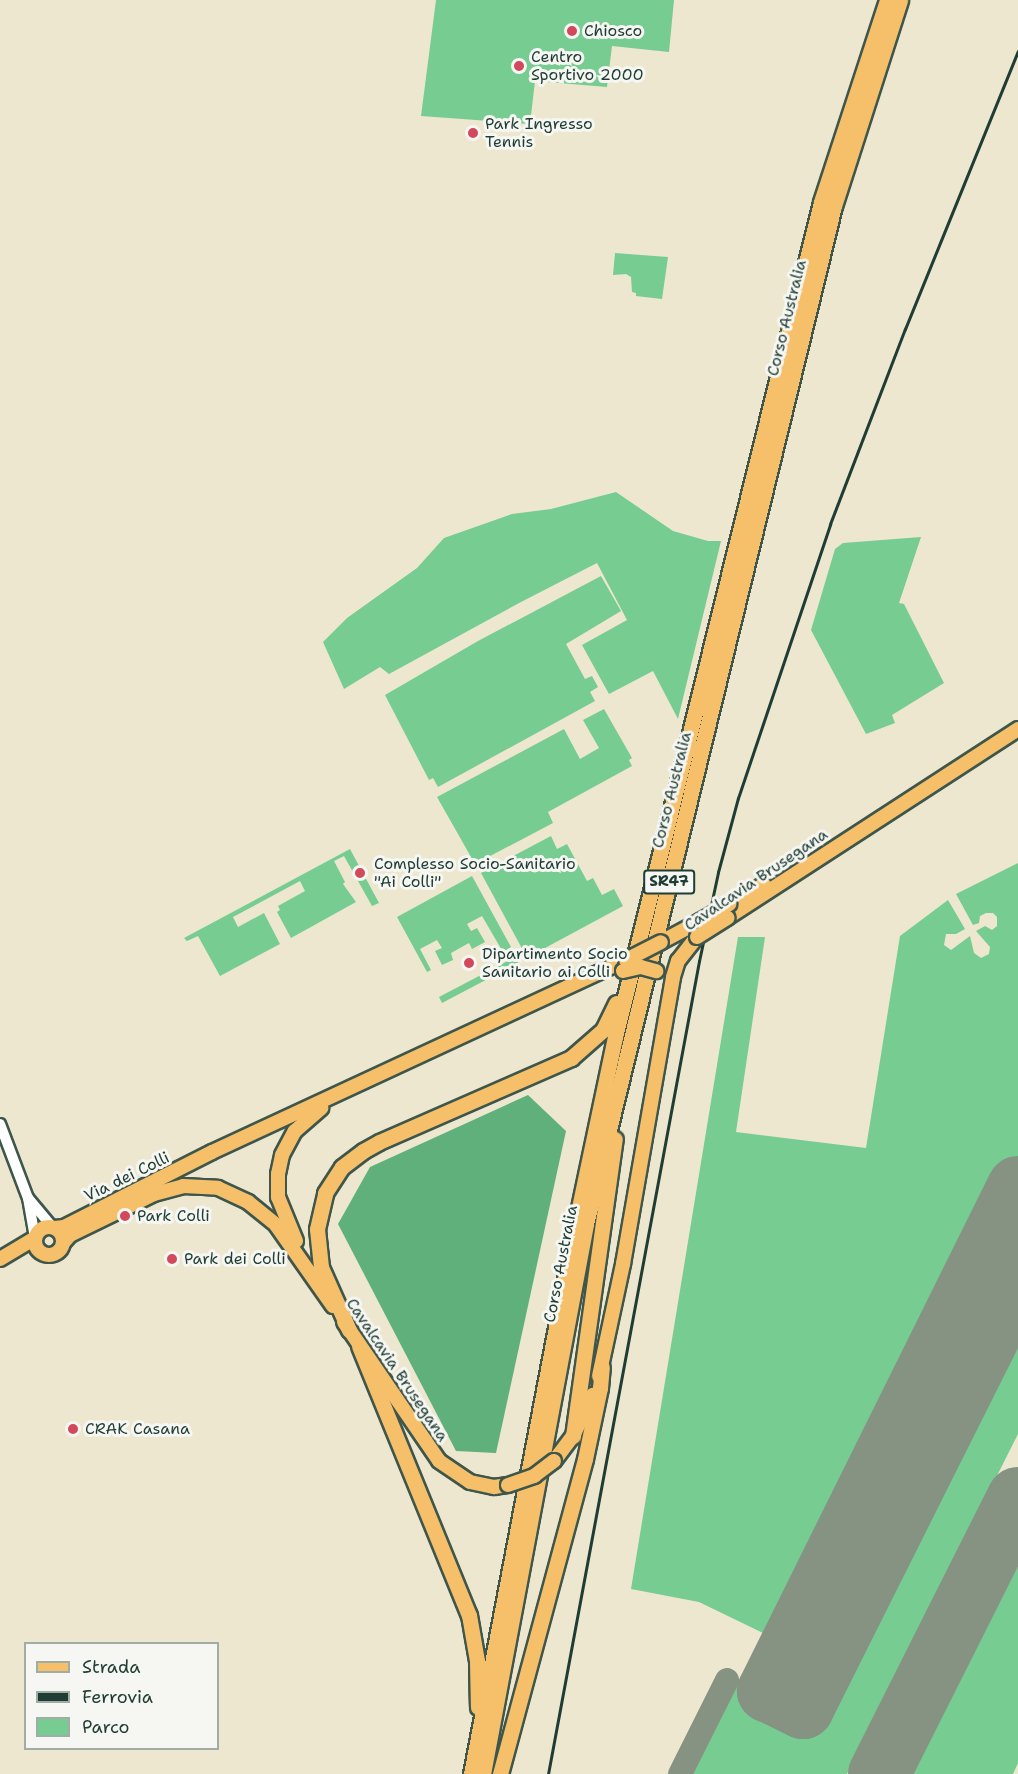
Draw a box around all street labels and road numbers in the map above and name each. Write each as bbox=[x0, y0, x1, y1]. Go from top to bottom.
street label: Corso Australia bbox=[763, 258, 811, 378]
street label: Corso Australia bbox=[648, 730, 696, 850]
street label: Cavalcavia Brusegana bbox=[681, 825, 831, 935]
road number: SR47 bbox=[642, 870, 696, 894]
street label: Via dei Colli bbox=[81, 1148, 173, 1206]
street label: Corso Australia bbox=[540, 1204, 582, 1324]
street label: Cavalcavia Brusegana bbox=[342, 1295, 452, 1445]

